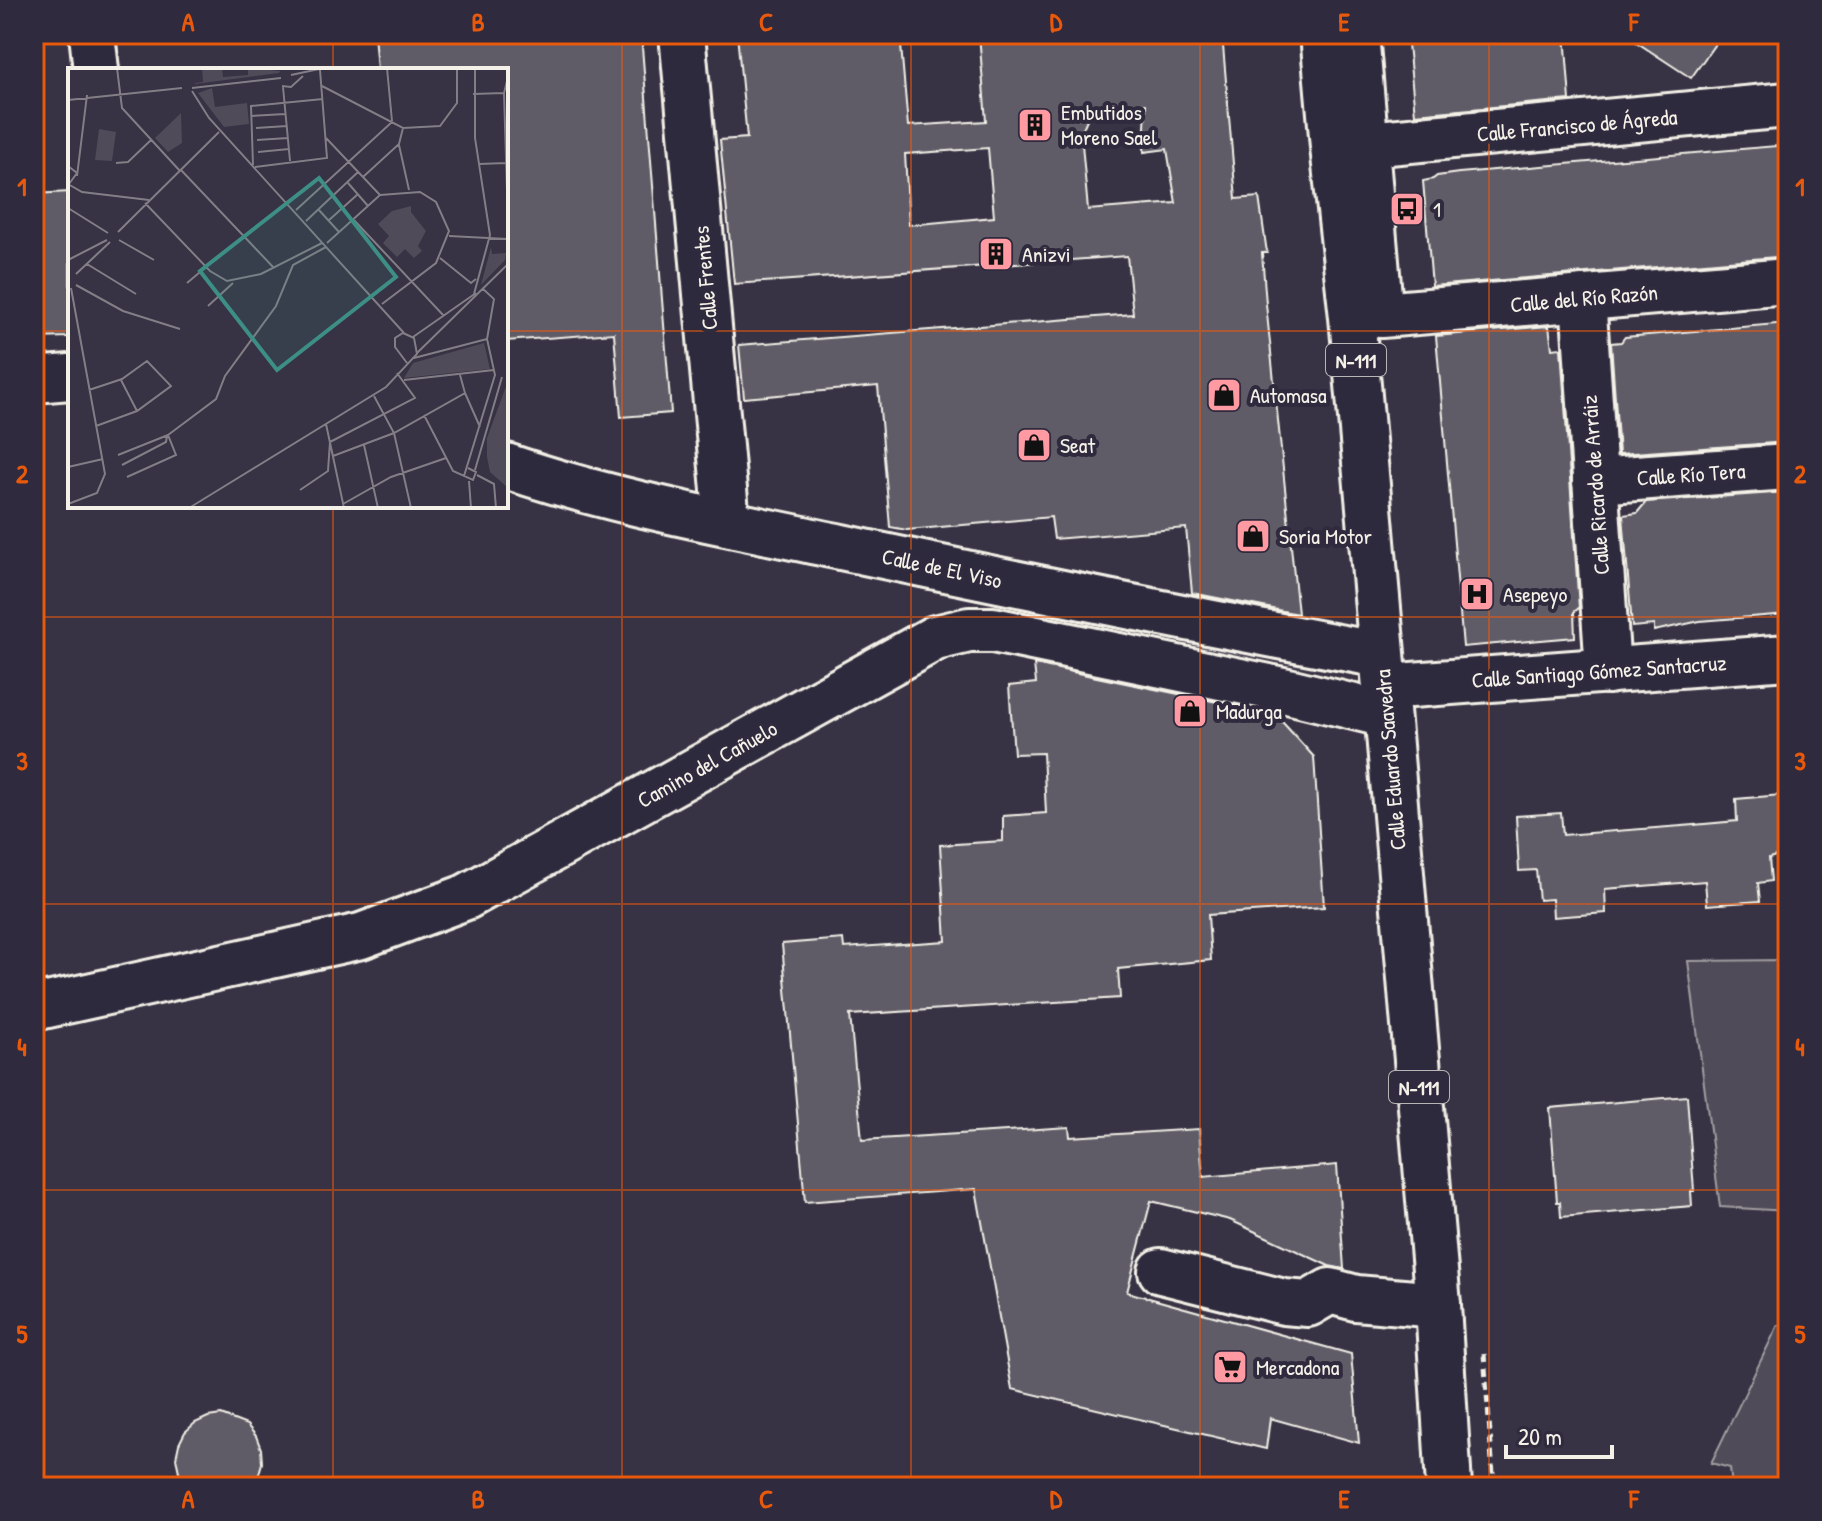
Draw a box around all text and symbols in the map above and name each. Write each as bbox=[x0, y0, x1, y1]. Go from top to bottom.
text: A bbox=[182, 4, 195, 39]
text: B bbox=[471, 4, 485, 39]
text: C bbox=[759, 4, 773, 39]
text: D bbox=[1050, 4, 1063, 39]
text: E bbox=[1338, 4, 1350, 39]
text: F bbox=[1628, 4, 1640, 39]
inset map bbox=[68, 68, 508, 508]
place label: Embutidos Moreno Sael bbox=[1061, 97, 1158, 152]
street label: Calle Francisco de Ágreda bbox=[1476, 101, 1679, 149]
building icon: Embutidos Moreno Sael bbox=[1016, 106, 1054, 144]
text: 1 bbox=[17, 169, 27, 204]
text: 1 bbox=[1795, 169, 1805, 204]
bus stop icon: 1 bbox=[1388, 190, 1426, 228]
place label: 1 bbox=[1433, 194, 1441, 224]
street label: Calle Frentes bbox=[686, 225, 724, 331]
building icon: Anizvi bbox=[977, 235, 1015, 273]
place label: Anizvi bbox=[1022, 239, 1071, 269]
street label: Calle del Río Razón bbox=[1509, 277, 1659, 319]
road number: N-111 bbox=[1326, 344, 1386, 376]
shop icon: Automasa bbox=[1205, 376, 1243, 414]
place label: Automasa bbox=[1250, 380, 1327, 410]
street label: Calle Ricardo de Arráiz bbox=[1574, 394, 1616, 576]
shop icon: Seat bbox=[1015, 426, 1053, 464]
place label: Seat bbox=[1060, 430, 1095, 460]
street label: Calle Río Tera bbox=[1636, 455, 1747, 493]
text: 2 bbox=[16, 456, 29, 491]
text: 2 bbox=[1794, 456, 1807, 491]
shop icon: Soria Motor bbox=[1234, 517, 1272, 555]
place label: Soria Motor bbox=[1279, 521, 1372, 551]
street label: Calle de El Viso bbox=[879, 541, 1005, 595]
hospital icon: Asepeyo bbox=[1458, 575, 1496, 613]
place label: Asepeyo bbox=[1503, 579, 1567, 609]
street label: Calle Santiago Gómez Santacruz bbox=[1471, 647, 1727, 695]
street label: Calle Eduardo Saavedra bbox=[1367, 668, 1413, 852]
shop icon: Madurga bbox=[1171, 692, 1209, 730]
place label: Madurga bbox=[1216, 696, 1282, 726]
street label: Camino del Cañuelo bbox=[632, 713, 782, 815]
text: 3 bbox=[16, 743, 28, 778]
text: 3 bbox=[1794, 743, 1806, 778]
text: 4 bbox=[17, 1029, 27, 1064]
text: 4 bbox=[1795, 1029, 1805, 1064]
road number: N-111 bbox=[1389, 1071, 1449, 1103]
text: 5 bbox=[17, 1316, 28, 1351]
text: 5 bbox=[1795, 1316, 1806, 1351]
supermarket icon: Mercadona bbox=[1211, 1348, 1249, 1386]
place label: Mercadona bbox=[1256, 1352, 1340, 1382]
scale bar bbox=[1506, 1409, 1612, 1459]
text: 20 m bbox=[1518, 1420, 1562, 1452]
text: A bbox=[182, 1481, 195, 1516]
text: B bbox=[471, 1481, 485, 1516]
text: C bbox=[759, 1481, 773, 1516]
text: D bbox=[1050, 1481, 1063, 1516]
text: E bbox=[1338, 1481, 1350, 1516]
text: F bbox=[1628, 1481, 1640, 1516]

